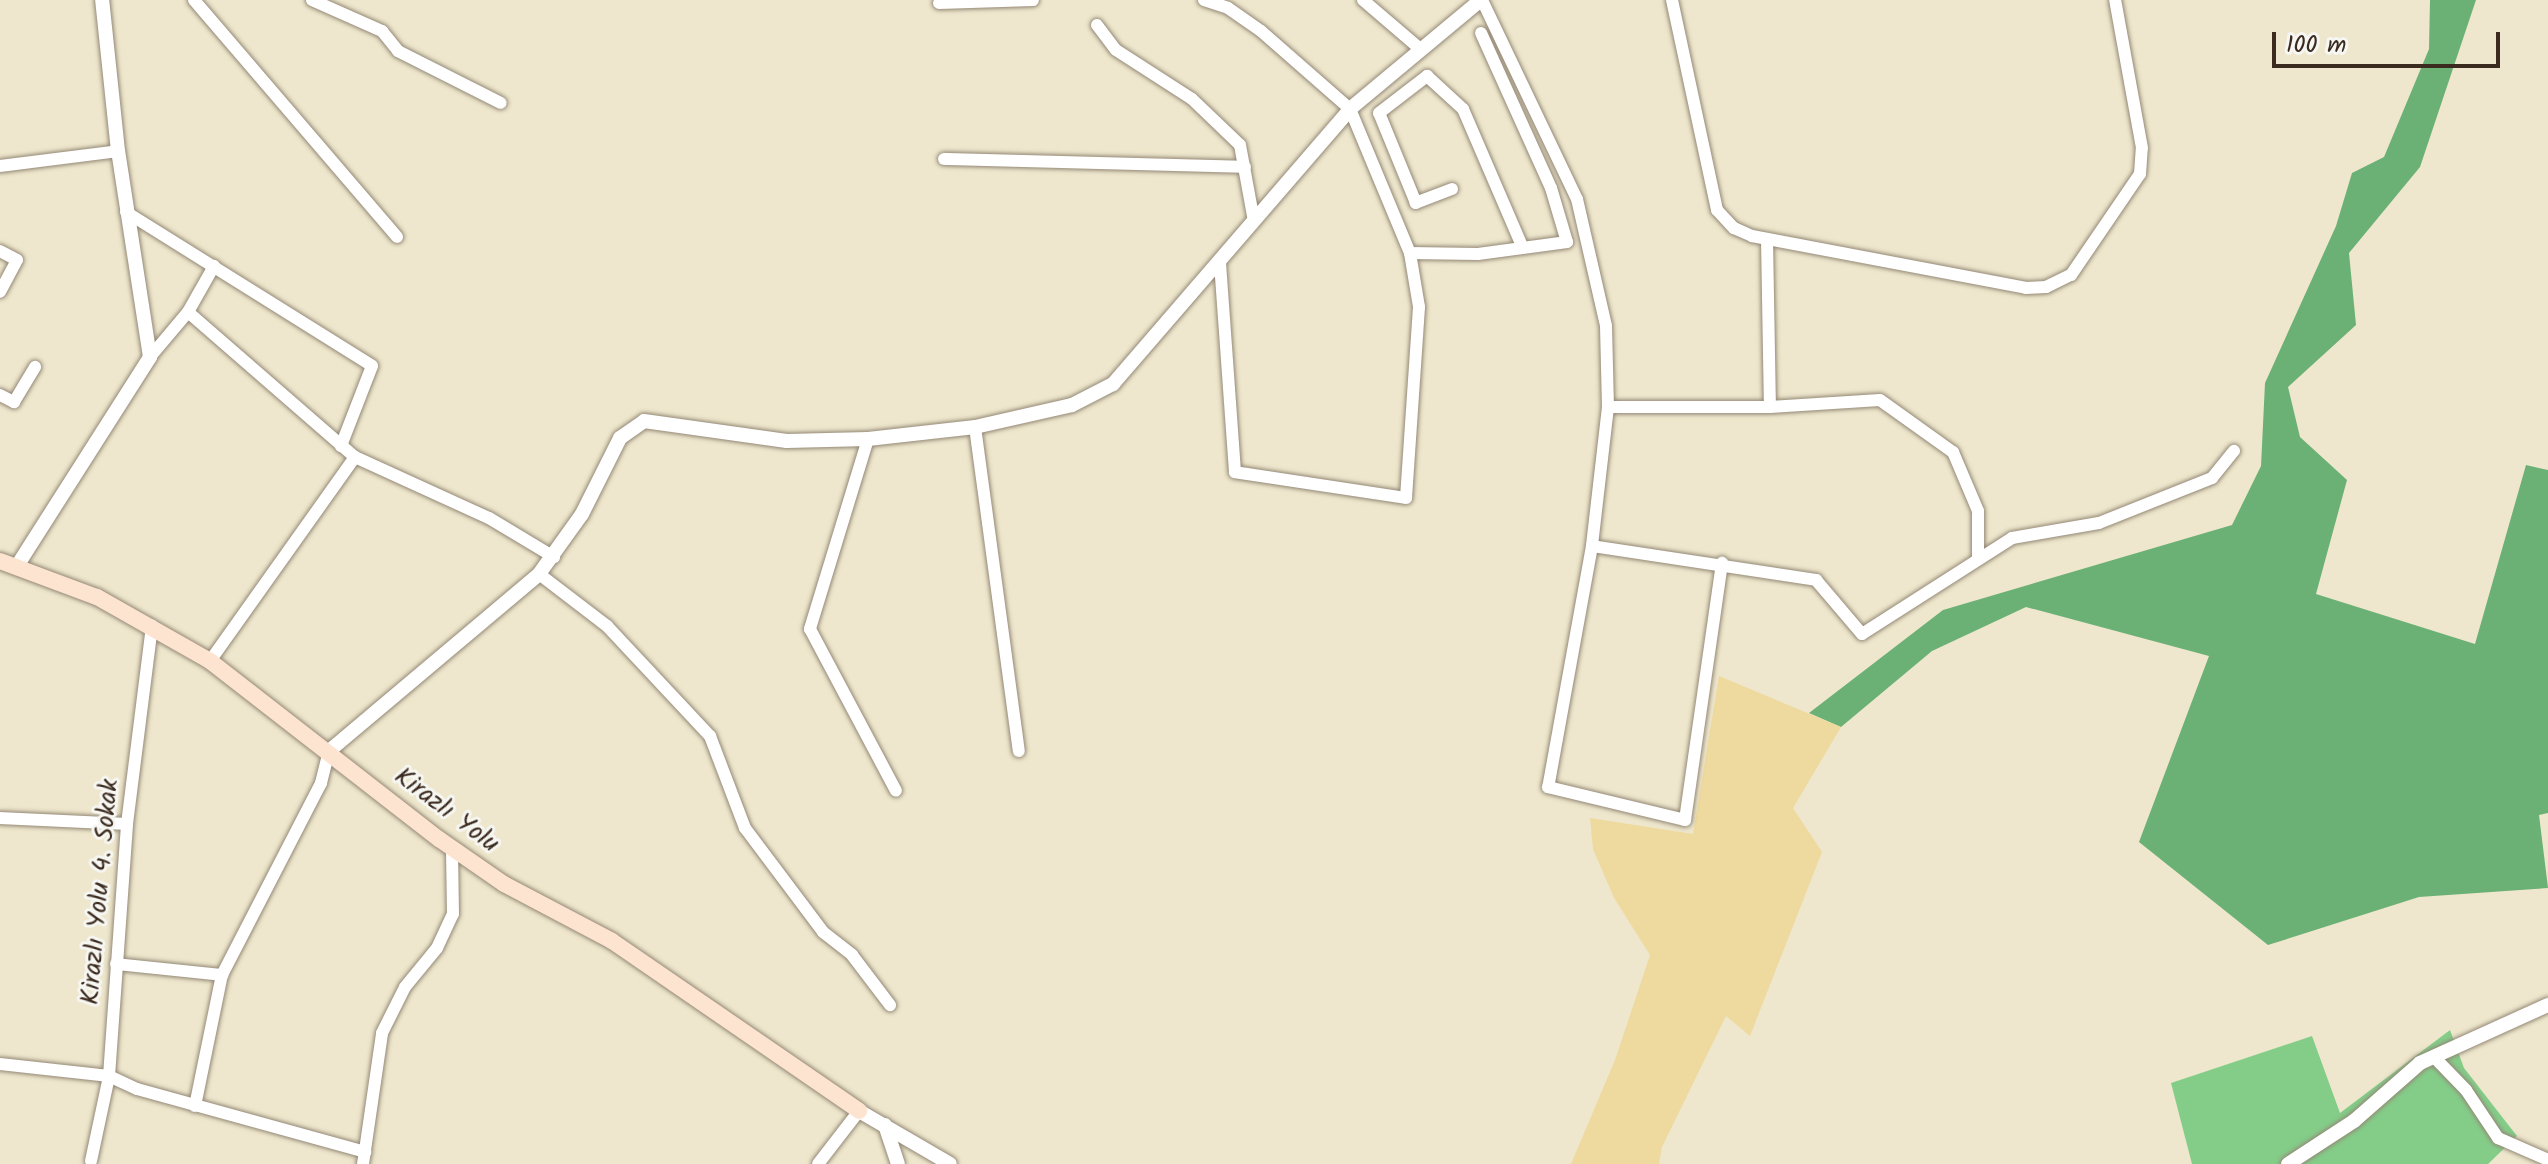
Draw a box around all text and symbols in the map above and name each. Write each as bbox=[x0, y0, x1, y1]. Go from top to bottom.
scale bar bbox=[2276, 16, 2504, 66]
text: 100 m bbox=[2286, 26, 2346, 65]
street label: Kirazlı Yolu bbox=[388, 762, 504, 860]
street label: Kirazlı Yolu 4. Sokak bbox=[76, 778, 126, 1006]

